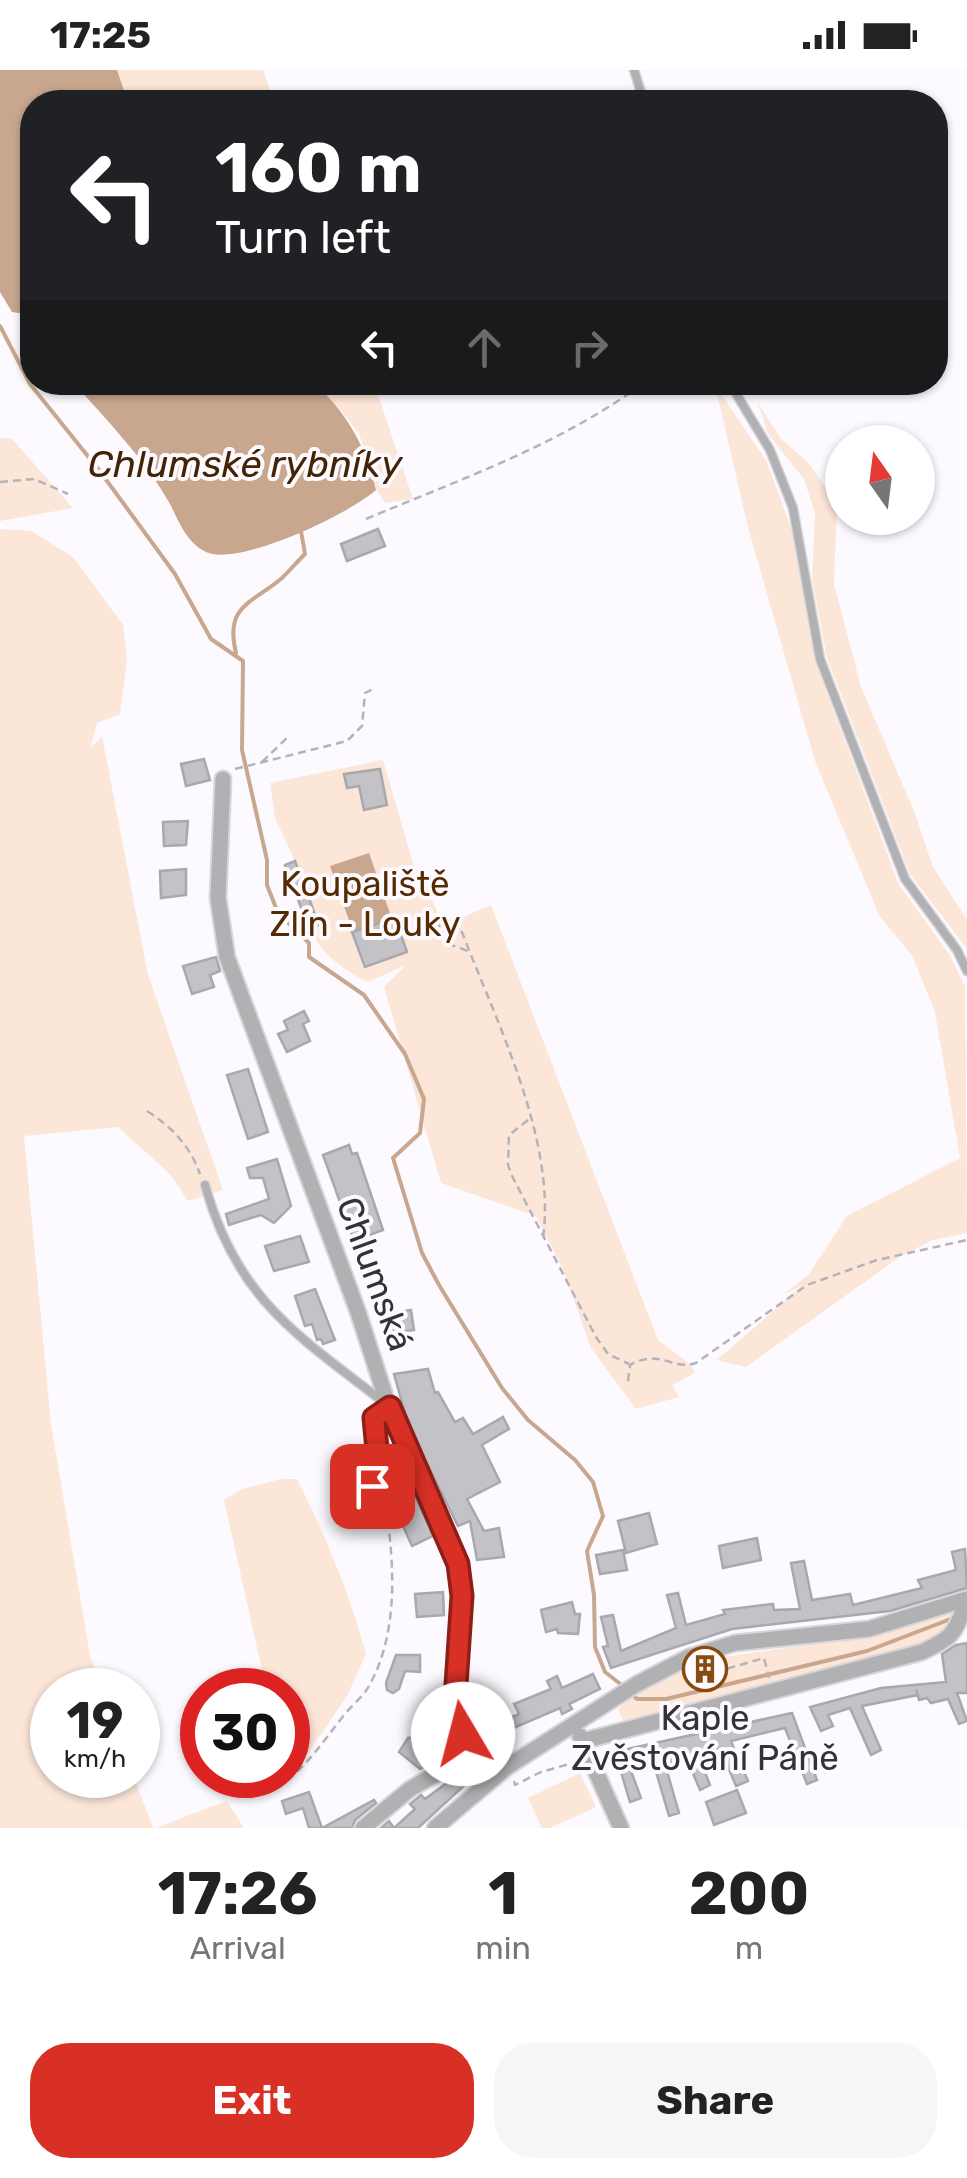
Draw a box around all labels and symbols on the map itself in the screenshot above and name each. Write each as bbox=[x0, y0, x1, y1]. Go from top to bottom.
north arrow bbox=[825, 425, 935, 535]
water label: Chlumské rybníky bbox=[88, 441, 403, 487]
park label: Koupaliště Zlín - Louky bbox=[269, 863, 461, 945]
street label: Chlumská bbox=[328, 1192, 422, 1356]
pin bbox=[330, 1444, 415, 1529]
building icon: Kaple Zvěstování Páně bbox=[682, 1646, 728, 1692]
speed limit sign: 30 bbox=[180, 1668, 310, 1798]
position arrow bbox=[411, 1682, 515, 1786]
place label: Kaple Zvěstování Páně bbox=[571, 1697, 839, 1779]

